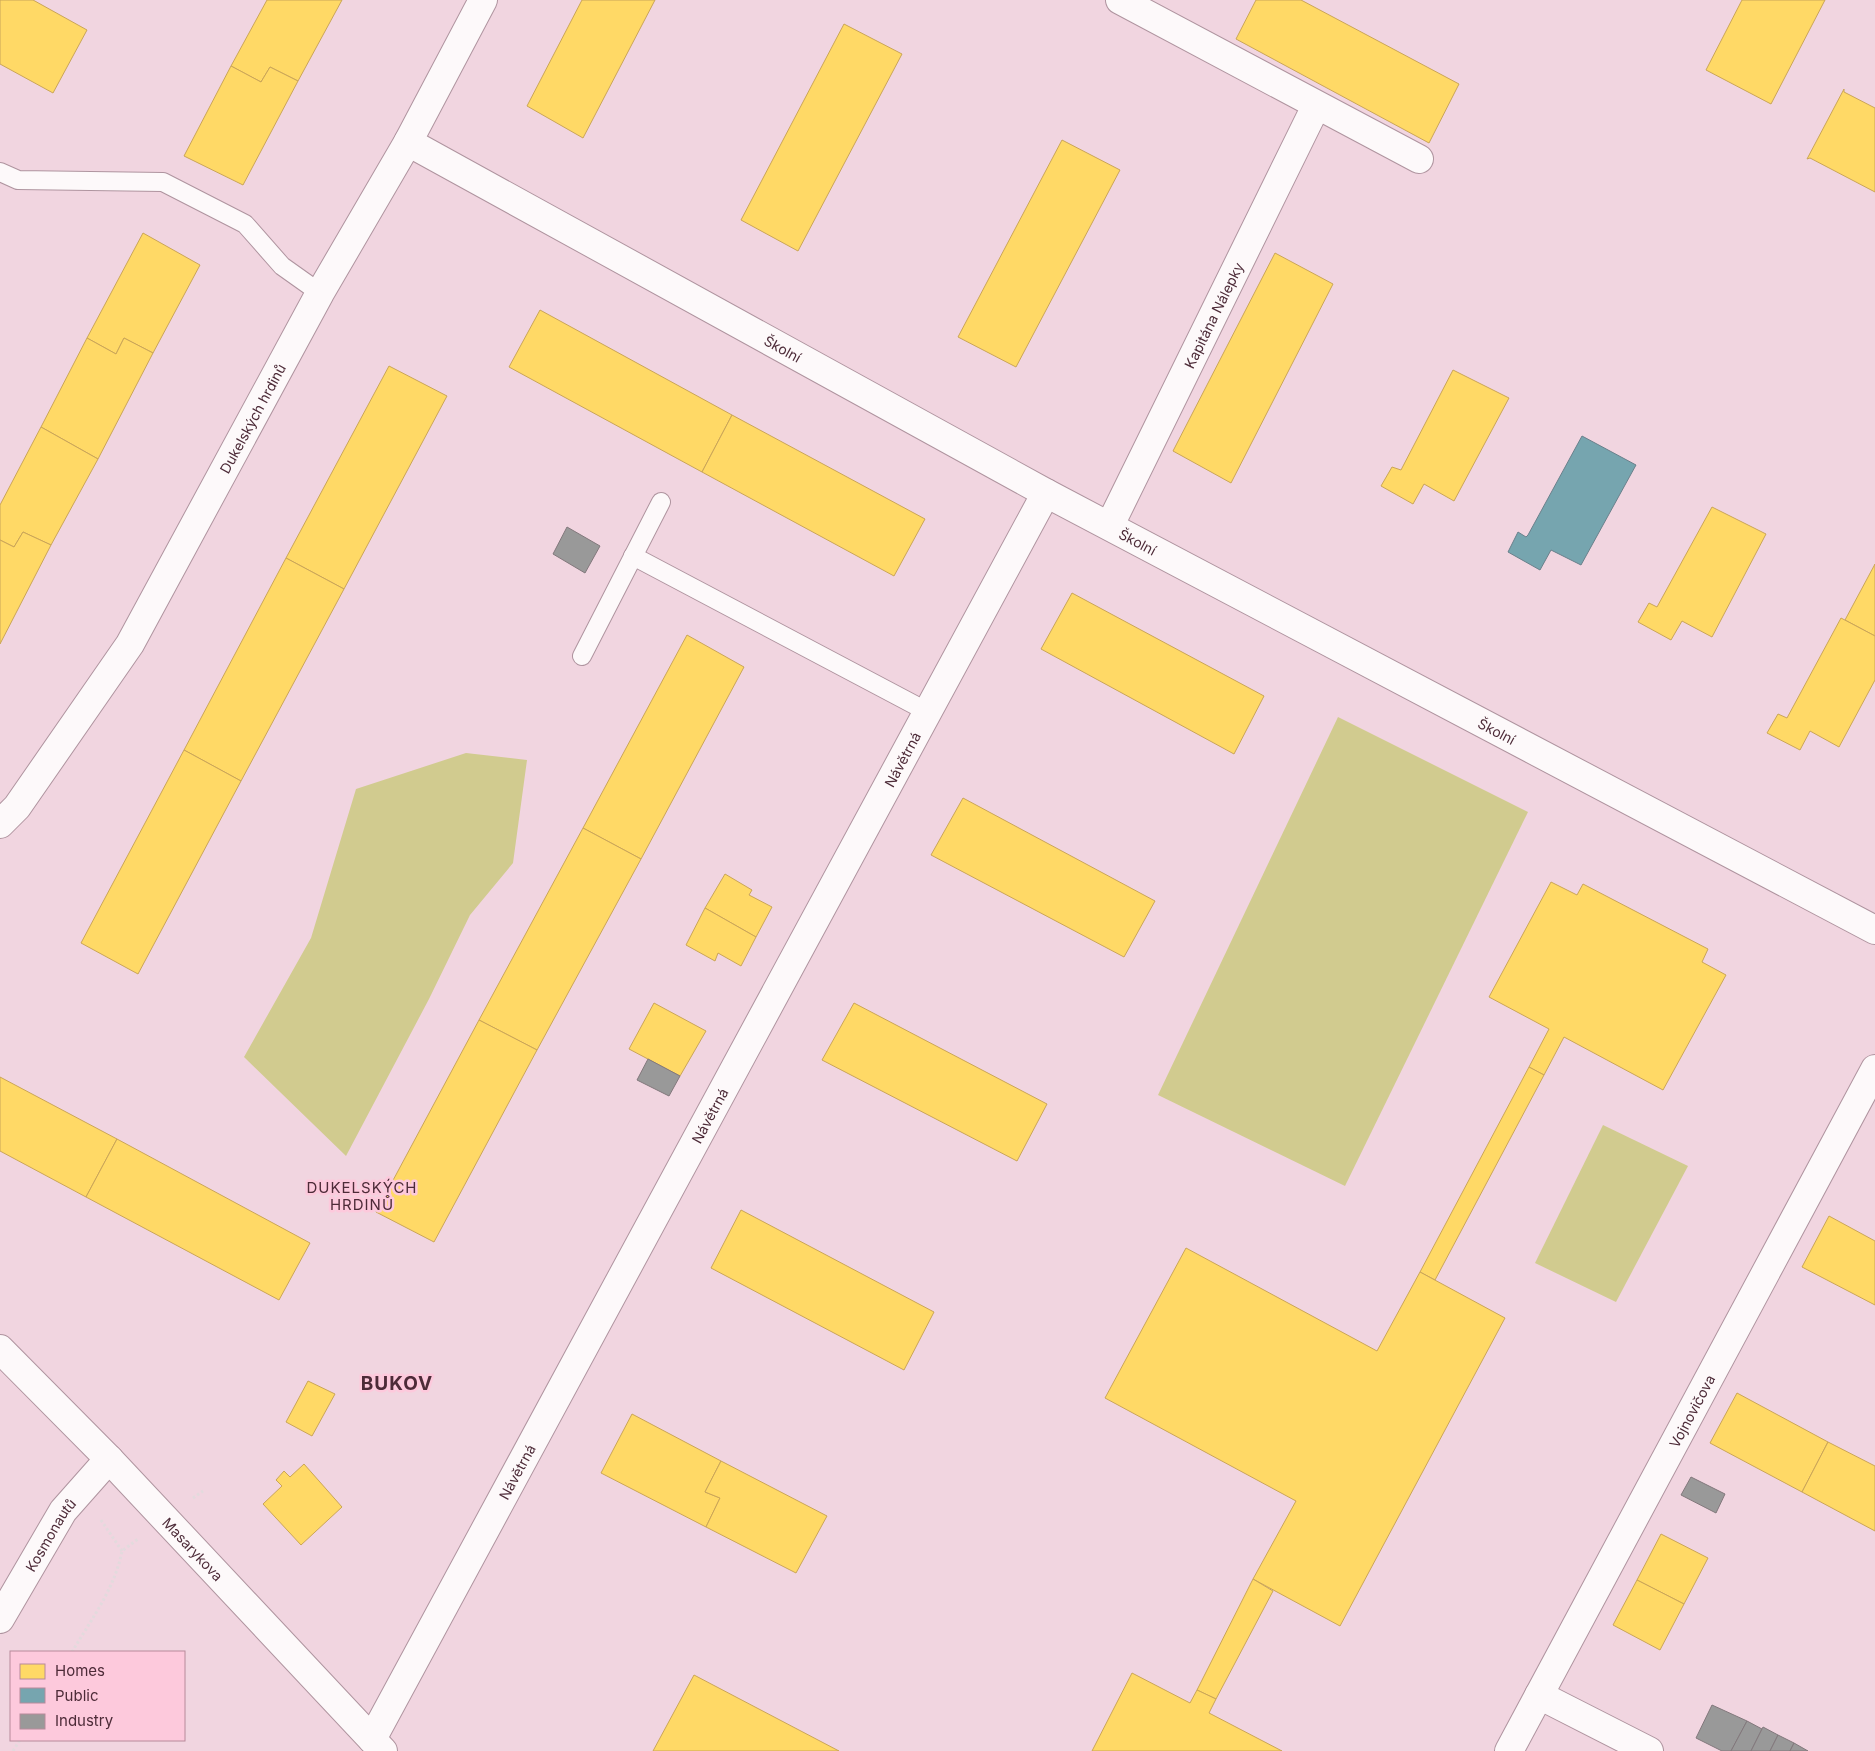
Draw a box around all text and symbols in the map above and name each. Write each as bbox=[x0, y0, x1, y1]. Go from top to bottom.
street label: Kapitána Nálepky bbox=[1180, 259, 1247, 371]
street label: Školní bbox=[761, 331, 805, 366]
street label: Dukelských hrdinů bbox=[216, 361, 289, 476]
street label: Školní bbox=[1116, 525, 1160, 559]
street label: Školní bbox=[1475, 714, 1519, 748]
street label: Návětrná bbox=[880, 729, 924, 790]
street label: Návětrná bbox=[688, 1085, 731, 1146]
district label: DUKELSKÝCH HRDINŮ bbox=[306, 1178, 418, 1214]
district label: BUKOV bbox=[361, 1372, 433, 1395]
street label: Vojnovičova bbox=[1665, 1372, 1718, 1450]
street label: Návětrná bbox=[495, 1441, 538, 1502]
street label: Kosmonautů bbox=[21, 1495, 79, 1574]
street label: Masarykova bbox=[160, 1514, 227, 1584]
legend bbox=[10, 1651, 185, 1741]
text: Homes bbox=[55, 1661, 105, 1680]
text: Public bbox=[55, 1686, 98, 1705]
text: Industry bbox=[55, 1711, 114, 1730]

